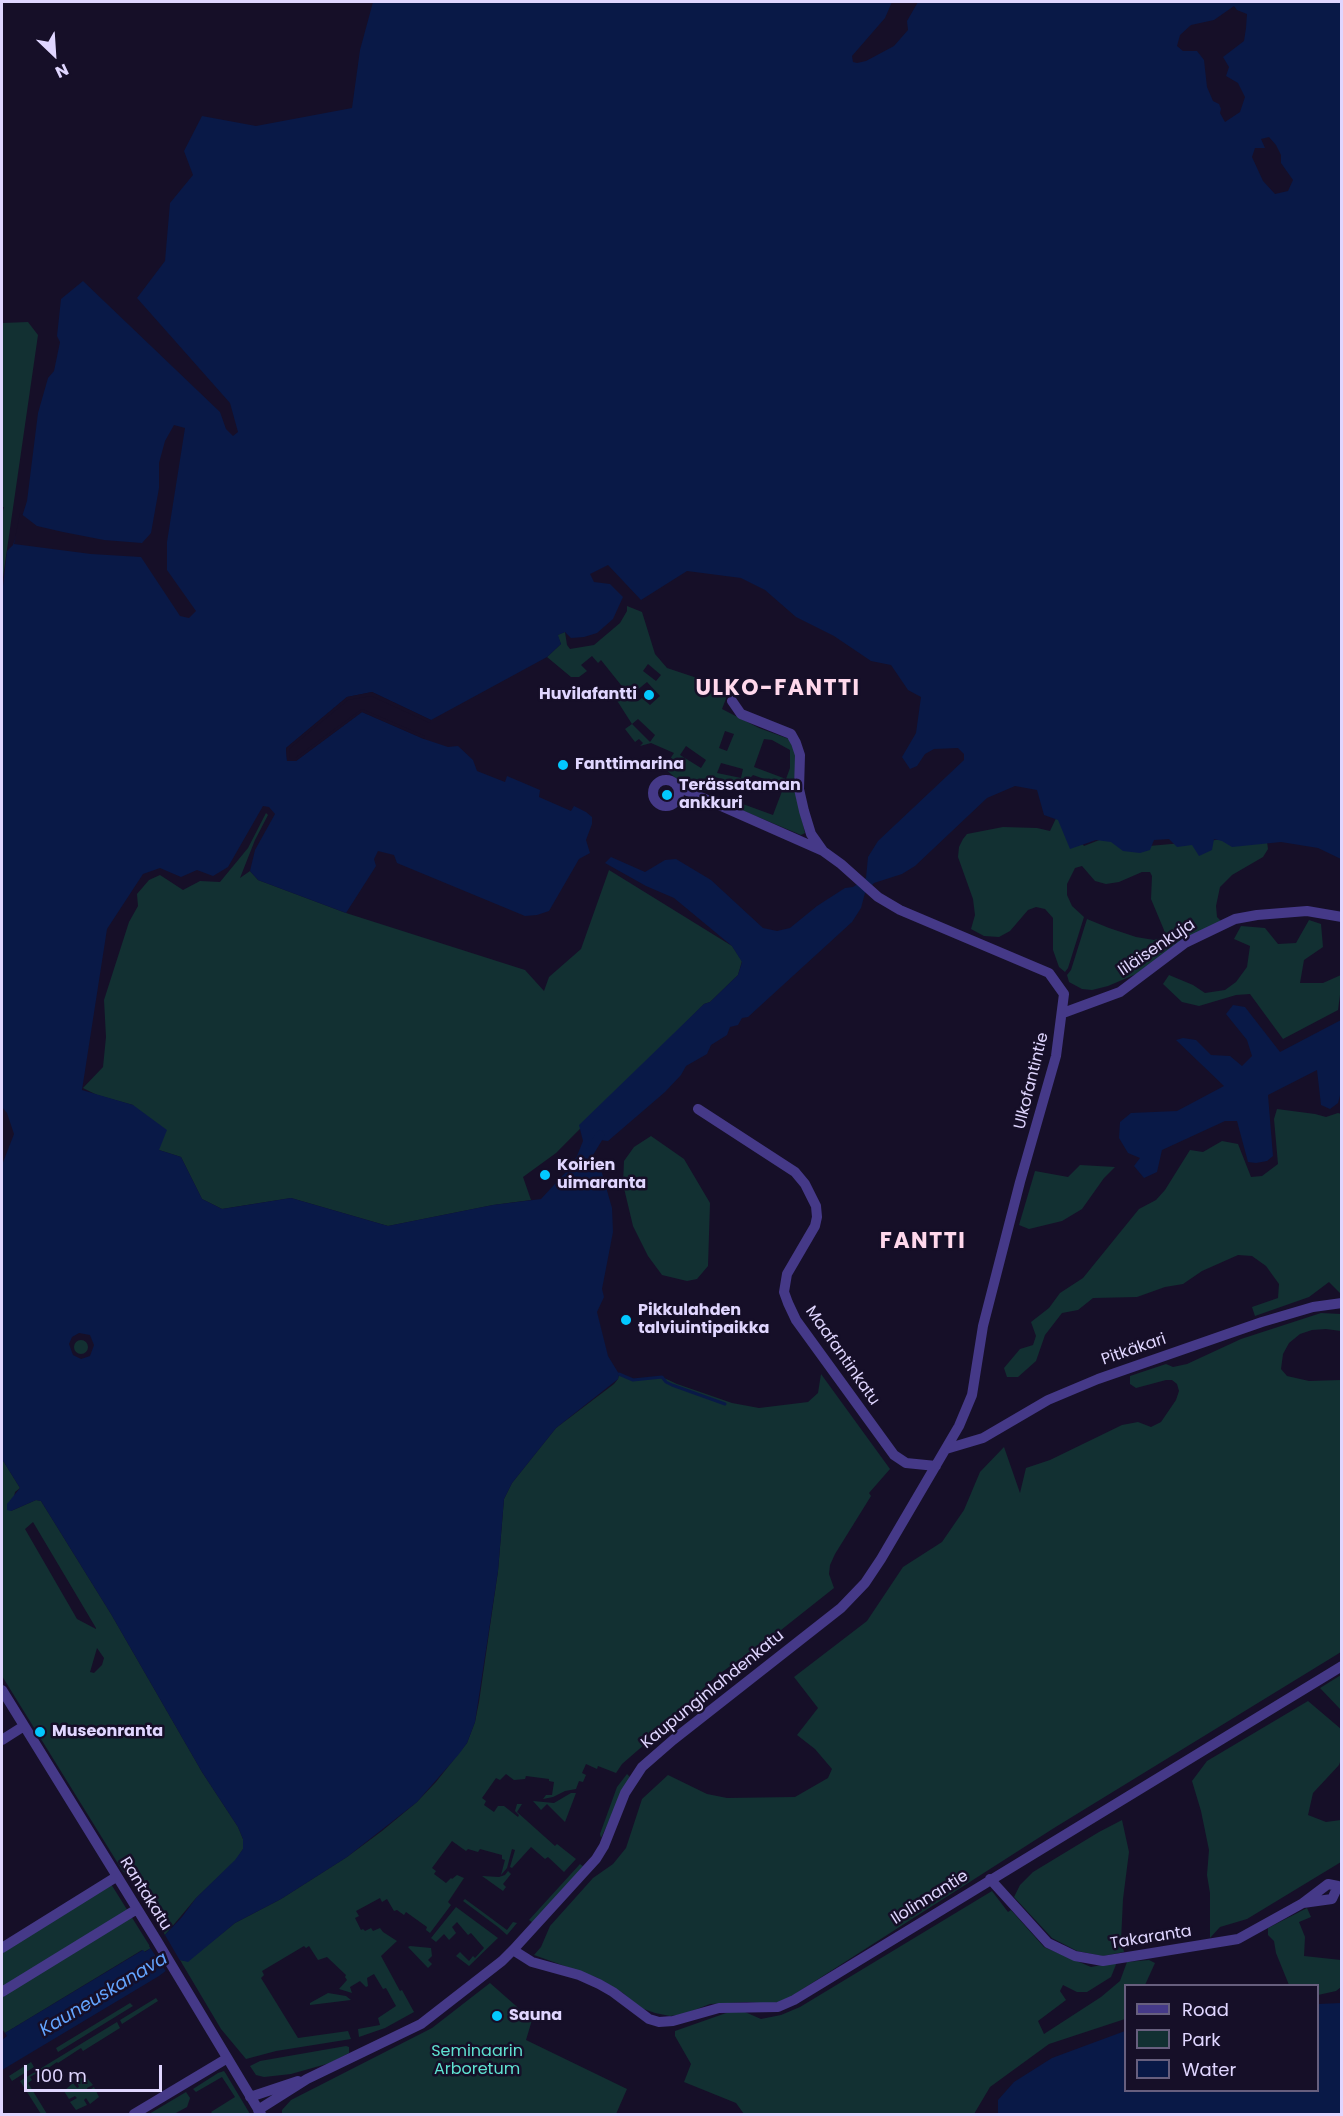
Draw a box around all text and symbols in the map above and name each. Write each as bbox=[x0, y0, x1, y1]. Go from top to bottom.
north arrow bbox=[24, 24, 84, 84]
text: N bbox=[52, 58, 72, 84]
district label: ULKO-FANTTI bbox=[695, 676, 861, 702]
place label: Huvilafantti bbox=[539, 685, 637, 705]
marker: Huvilafantti bbox=[642, 688, 656, 702]
place label: Fanttimarina bbox=[575, 755, 684, 775]
marker: Fanttimarina bbox=[556, 758, 570, 772]
place label: Terässataman ankkuri bbox=[679, 776, 801, 814]
marker: Terässataman ankkuri bbox=[660, 788, 674, 802]
street label: Iiläisenkuja bbox=[1115, 915, 1199, 981]
street label: Ulkofantintie bbox=[1011, 1031, 1053, 1131]
place label: Koirien uimaranta bbox=[557, 1156, 646, 1194]
marker: Koirien uimaranta bbox=[538, 1168, 552, 1182]
district label: FANTTI bbox=[880, 1229, 966, 1255]
place label: Pikkulahden talviuintipaikka bbox=[638, 1301, 769, 1339]
street label: Maafantinkatu bbox=[801, 1303, 883, 1409]
marker: Pikkulahden talviuintipaikka bbox=[619, 1313, 633, 1327]
street label: Pitkäkari bbox=[1099, 1330, 1169, 1370]
street label: Kaupunginlahdenkatu bbox=[638, 1627, 788, 1753]
place label: Museonranta bbox=[52, 1722, 163, 1742]
marker: Museonranta bbox=[33, 1725, 47, 1739]
street label: Rantakatu bbox=[115, 1854, 175, 1934]
street label: Ilolinnantie bbox=[888, 1867, 972, 1929]
street label: Takaranta bbox=[1109, 1922, 1193, 1954]
water label: Kauneuskanava bbox=[36, 1948, 172, 2042]
legend bbox=[1124, 1984, 1319, 2092]
text: Road bbox=[1182, 1997, 1229, 2022]
place label: Sauna bbox=[509, 2006, 562, 2026]
marker: Sauna bbox=[490, 2009, 504, 2023]
text: Park bbox=[1182, 2027, 1221, 2052]
park label: Seminaarin Arboretum bbox=[431, 2042, 523, 2080]
scale bar bbox=[27, 2053, 165, 2091]
text: Water bbox=[1182, 2057, 1236, 2082]
text: 100 m bbox=[35, 2063, 87, 2088]

